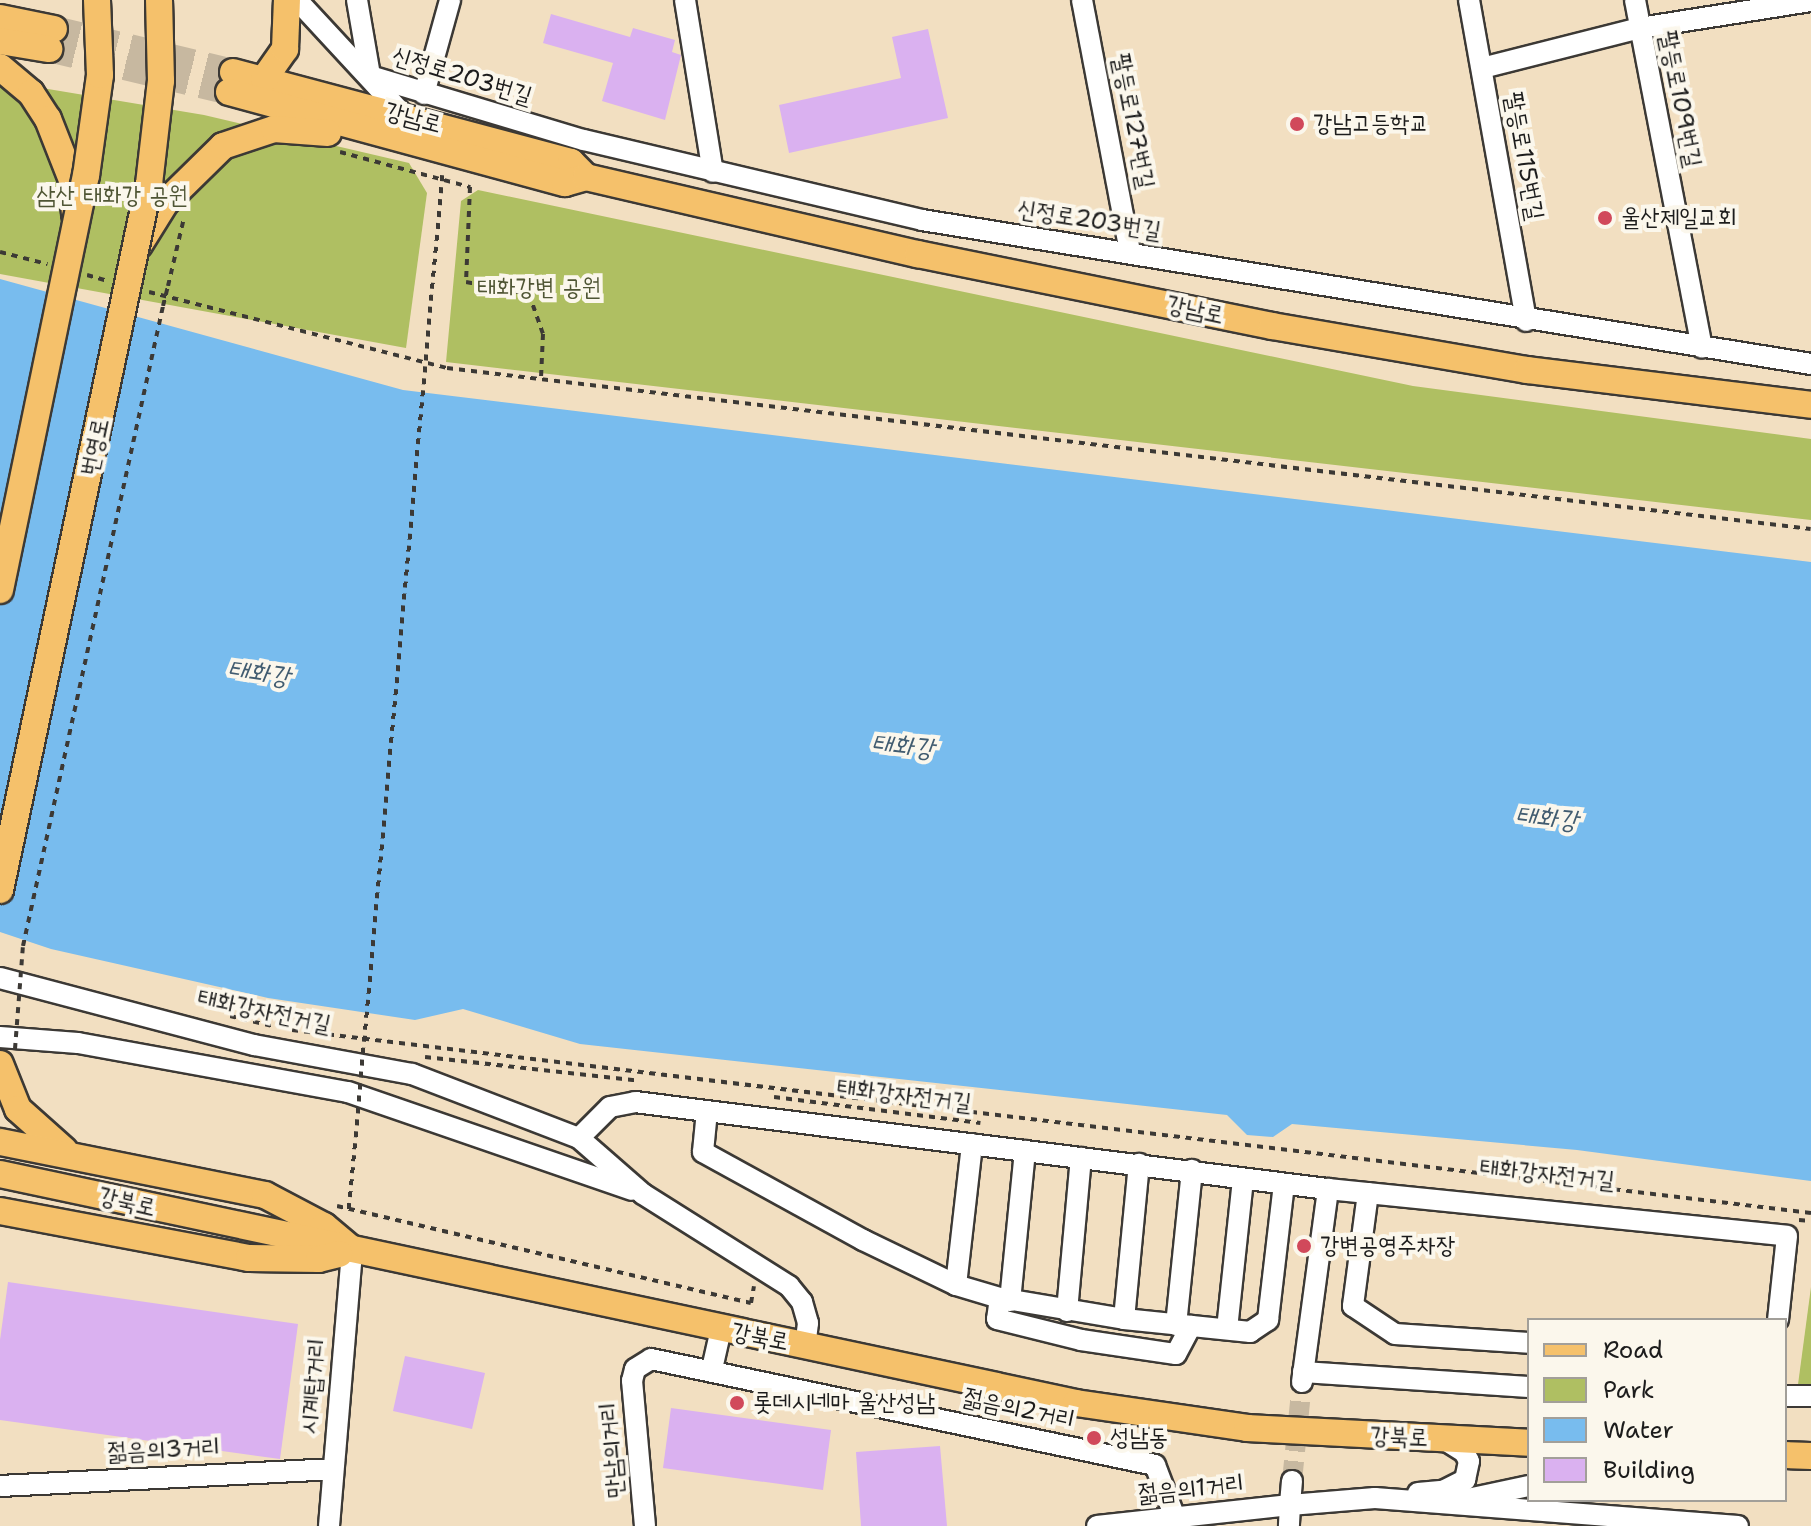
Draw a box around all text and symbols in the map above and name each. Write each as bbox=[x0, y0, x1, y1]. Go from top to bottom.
street label: 팔등로109번길 bbox=[1653, 28, 1707, 170]
street label: 신정로203번길 bbox=[388, 41, 536, 111]
street label: 팔등로127번길 bbox=[1106, 51, 1160, 191]
street label: 팔등로115번길 bbox=[1499, 89, 1549, 223]
street label: 강남로 bbox=[381, 97, 445, 139]
place label: 강남고등학교 bbox=[1313, 110, 1429, 138]
marker: 강남고등학교 bbox=[1288, 115, 1306, 133]
park label: 삼산 태화강 공원 bbox=[36, 182, 188, 210]
street label: 신정로203번길 bbox=[1015, 194, 1163, 246]
place label: 울산제일교회 bbox=[1621, 204, 1737, 232]
marker: 울산제일교회 bbox=[1596, 209, 1614, 227]
park label: 태화강변 공원 bbox=[477, 274, 601, 302]
street label: 강남로 bbox=[1164, 290, 1226, 330]
street label: 번영로 bbox=[75, 416, 115, 478]
water label: 태화강 bbox=[226, 652, 292, 692]
water label: 태화강 bbox=[870, 726, 936, 764]
water label: 태화강 bbox=[1514, 798, 1580, 836]
street label: 태화강자전거길 bbox=[195, 983, 333, 1039]
street label: 태화강자전거길 bbox=[835, 1072, 973, 1118]
street label: 태화강자전거길 bbox=[1478, 1153, 1616, 1195]
street label: 강북로 bbox=[96, 1181, 158, 1223]
place label: 강변공영주차장 bbox=[1320, 1232, 1455, 1260]
marker: 강변공영주차장 bbox=[1295, 1237, 1313, 1255]
street label: 강북로 bbox=[729, 1317, 791, 1357]
legend bbox=[1527, 1318, 1787, 1502]
text: Road bbox=[1603, 1334, 1663, 1366]
street label: 시계탑거리 bbox=[294, 1337, 332, 1435]
text: Park bbox=[1603, 1374, 1655, 1406]
street label: 젊음의2거리 bbox=[961, 1383, 1077, 1435]
place label: 롯데시네마 울산성남 bbox=[753, 1389, 935, 1417]
marker: 롯데시네마 울산성남 bbox=[728, 1394, 746, 1412]
street label: 만남의거리 bbox=[593, 1401, 631, 1499]
text: Water bbox=[1603, 1414, 1674, 1446]
street label: 강북로 bbox=[1370, 1422, 1428, 1452]
place label: 성남동 bbox=[1110, 1424, 1168, 1452]
marker: 성남동 bbox=[1085, 1429, 1103, 1447]
street label: 젊음의3거리 bbox=[107, 1433, 221, 1467]
text: Building bbox=[1603, 1454, 1695, 1486]
street label: 젊음의1거리 bbox=[1137, 1469, 1245, 1509]

